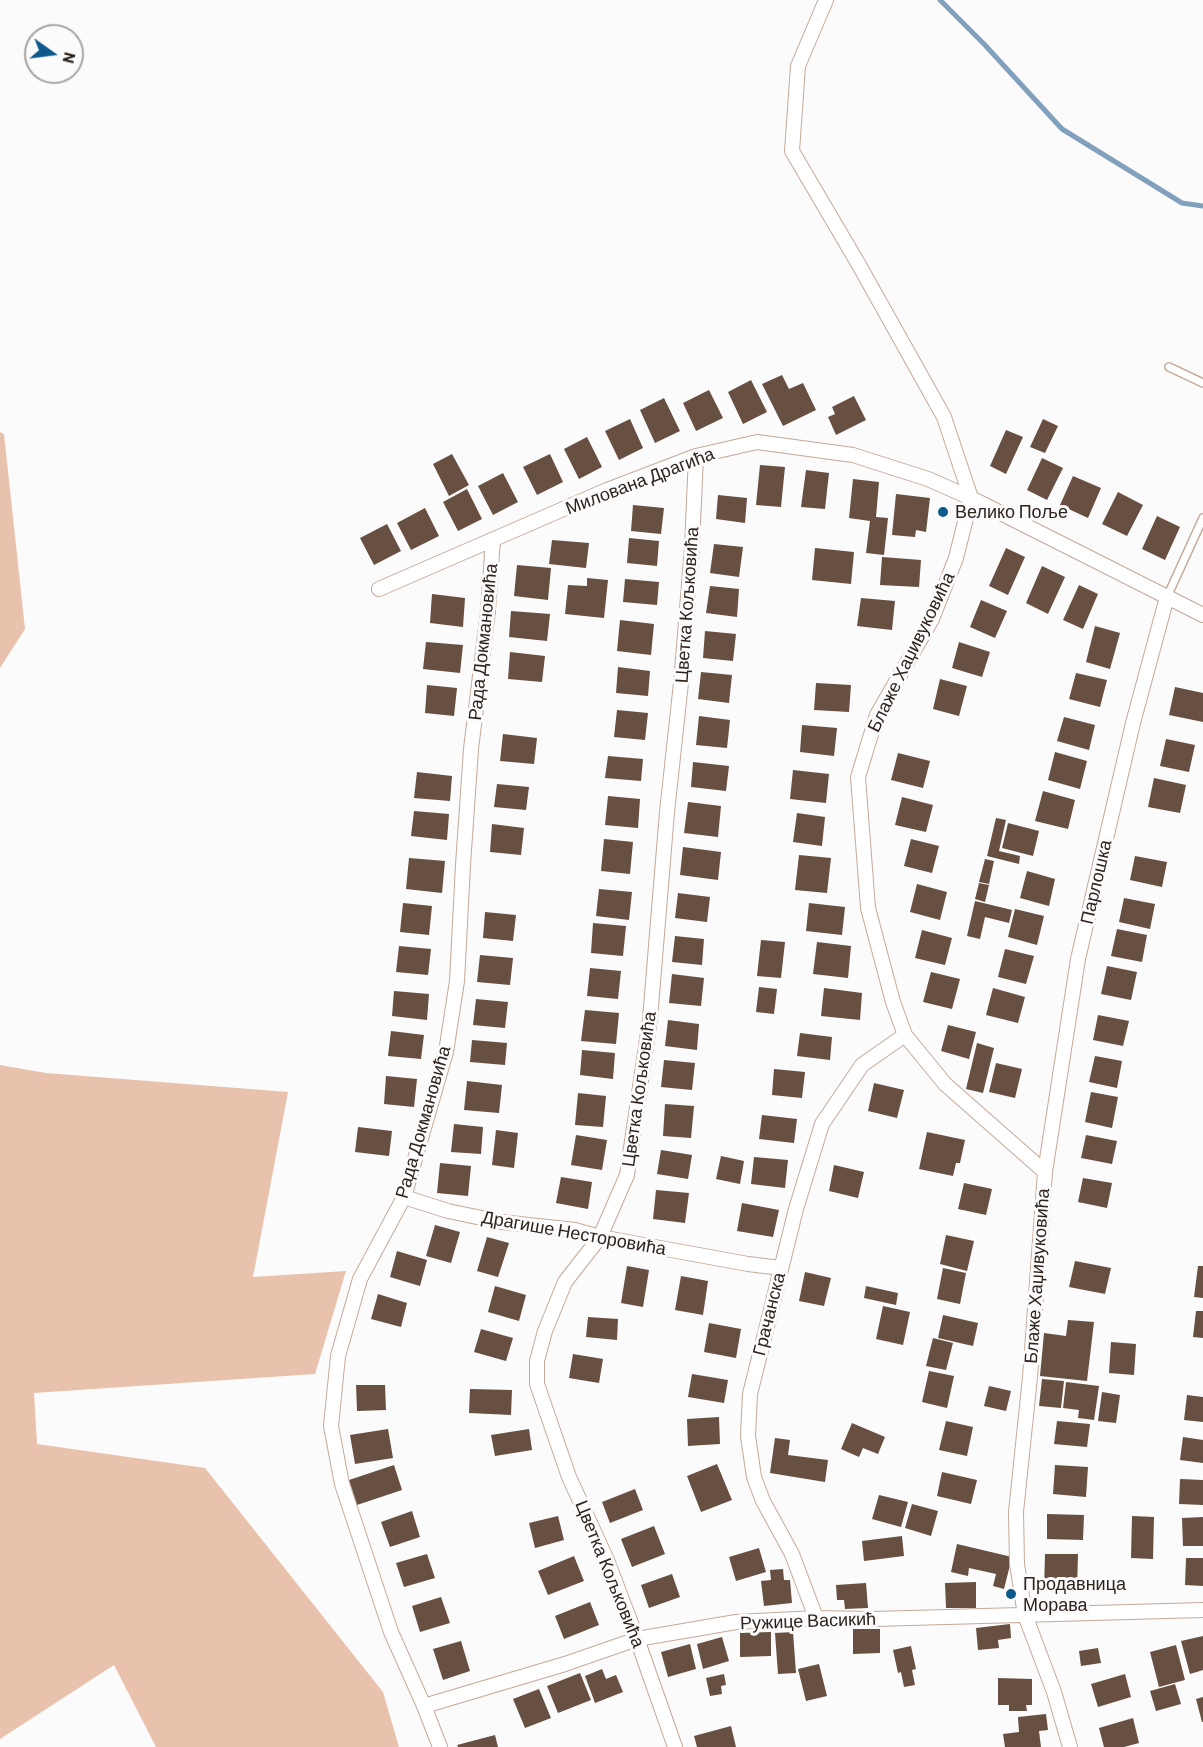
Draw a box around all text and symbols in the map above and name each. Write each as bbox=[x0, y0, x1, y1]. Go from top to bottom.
north arrow bbox=[24, 24, 84, 84]
text: N bbox=[60, 51, 81, 65]
street label: Милована Драгића bbox=[563, 443, 717, 519]
place label: Велико Поље bbox=[955, 501, 1068, 523]
marker: Велико Поље bbox=[936, 505, 950, 519]
street label: Цветка Кољковића bbox=[671, 526, 703, 684]
street label: Рада Докмановића bbox=[464, 562, 502, 722]
street label: Блаже Хаџивуковића bbox=[863, 568, 959, 736]
street label: Парлошка bbox=[1076, 838, 1116, 926]
street label: Цветка Кољковића bbox=[617, 1010, 661, 1168]
street label: Рада Докмановића bbox=[391, 1043, 455, 1201]
street label: Блаже Хаџивуковића bbox=[1020, 1188, 1054, 1364]
street label: Драгише Несторовића bbox=[480, 1206, 668, 1260]
street label: Грачанска bbox=[748, 1270, 790, 1358]
street label: Цветка Кољковића bbox=[571, 1497, 649, 1651]
place label: Продавница Морава bbox=[1023, 1573, 1126, 1616]
marker: Продавница Морава bbox=[1004, 1587, 1018, 1601]
street label: Ружице Васикић bbox=[740, 1608, 876, 1634]

